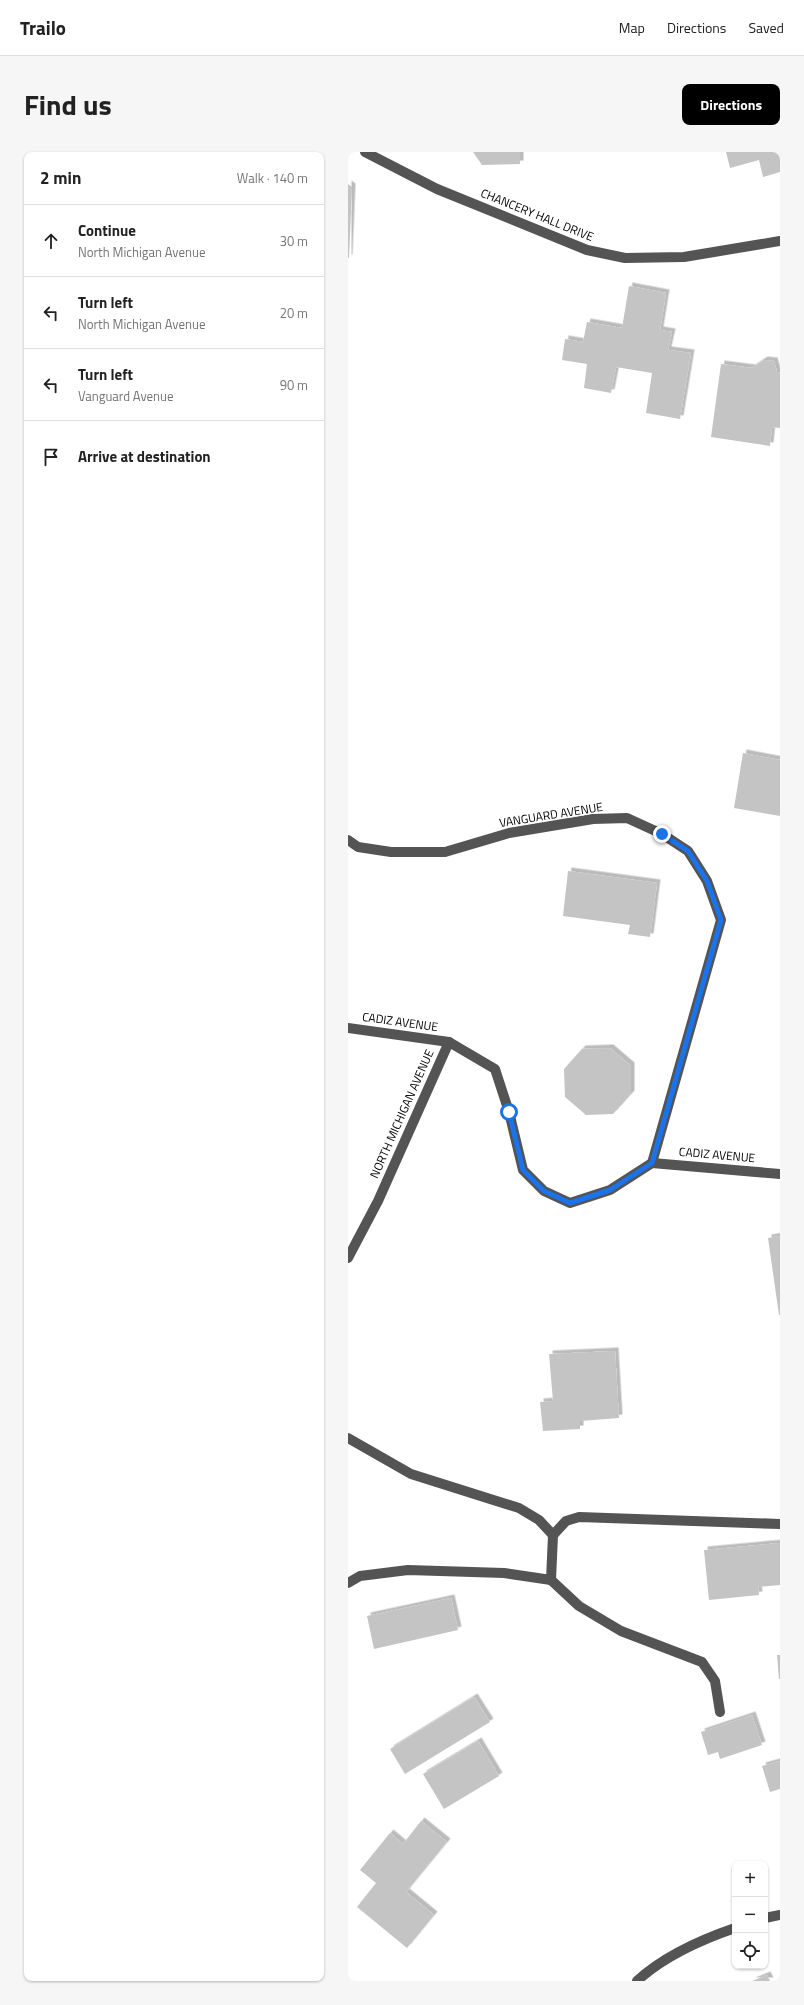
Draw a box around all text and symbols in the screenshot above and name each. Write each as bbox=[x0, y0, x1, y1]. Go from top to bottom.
text: Trailo bbox=[20, 13, 66, 42]
text: Map bbox=[619, 17, 645, 38]
text: Directions bbox=[667, 17, 726, 38]
text: Saved bbox=[748, 17, 784, 38]
text: Find us bbox=[24, 83, 112, 126]
button: Directions bbox=[682, 84, 780, 125]
text: 2 min bbox=[40, 165, 81, 191]
text: Walk · 140 m bbox=[237, 168, 308, 188]
street label: CHANCERY HALL DRIVE bbox=[478, 183, 597, 246]
text: Continue bbox=[78, 219, 136, 242]
icon: ahead bbox=[40, 230, 62, 252]
text: 30 m bbox=[280, 231, 308, 251]
text: North Michigan Avenue bbox=[78, 242, 205, 262]
text: Turn left bbox=[78, 291, 133, 314]
icon: left bbox=[40, 302, 62, 324]
text: 20 m bbox=[280, 303, 308, 323]
text: North Michigan Avenue bbox=[78, 314, 205, 334]
text: Turn left bbox=[78, 363, 133, 386]
icon: left bbox=[40, 374, 62, 396]
text: 90 m bbox=[280, 375, 308, 395]
text: Vanguard Avenue bbox=[78, 386, 174, 406]
text: Arrive at destination bbox=[78, 445, 211, 468]
icon: arrive bbox=[40, 446, 62, 468]
street label: VANGUARD AVENUE bbox=[498, 797, 605, 832]
route end bbox=[653, 825, 671, 843]
street label: CADIZ AVENUE bbox=[361, 1007, 440, 1036]
street label: NORTH MICHIGAN AVENUE bbox=[365, 1046, 439, 1181]
route start bbox=[500, 1103, 518, 1121]
street label: CADIZ AVENUE bbox=[678, 1142, 756, 1167]
map controls bbox=[732, 1861, 768, 1969]
button: + bbox=[732, 1861, 768, 1897]
button: − bbox=[732, 1897, 768, 1933]
button: locate bbox=[732, 1933, 768, 1969]

